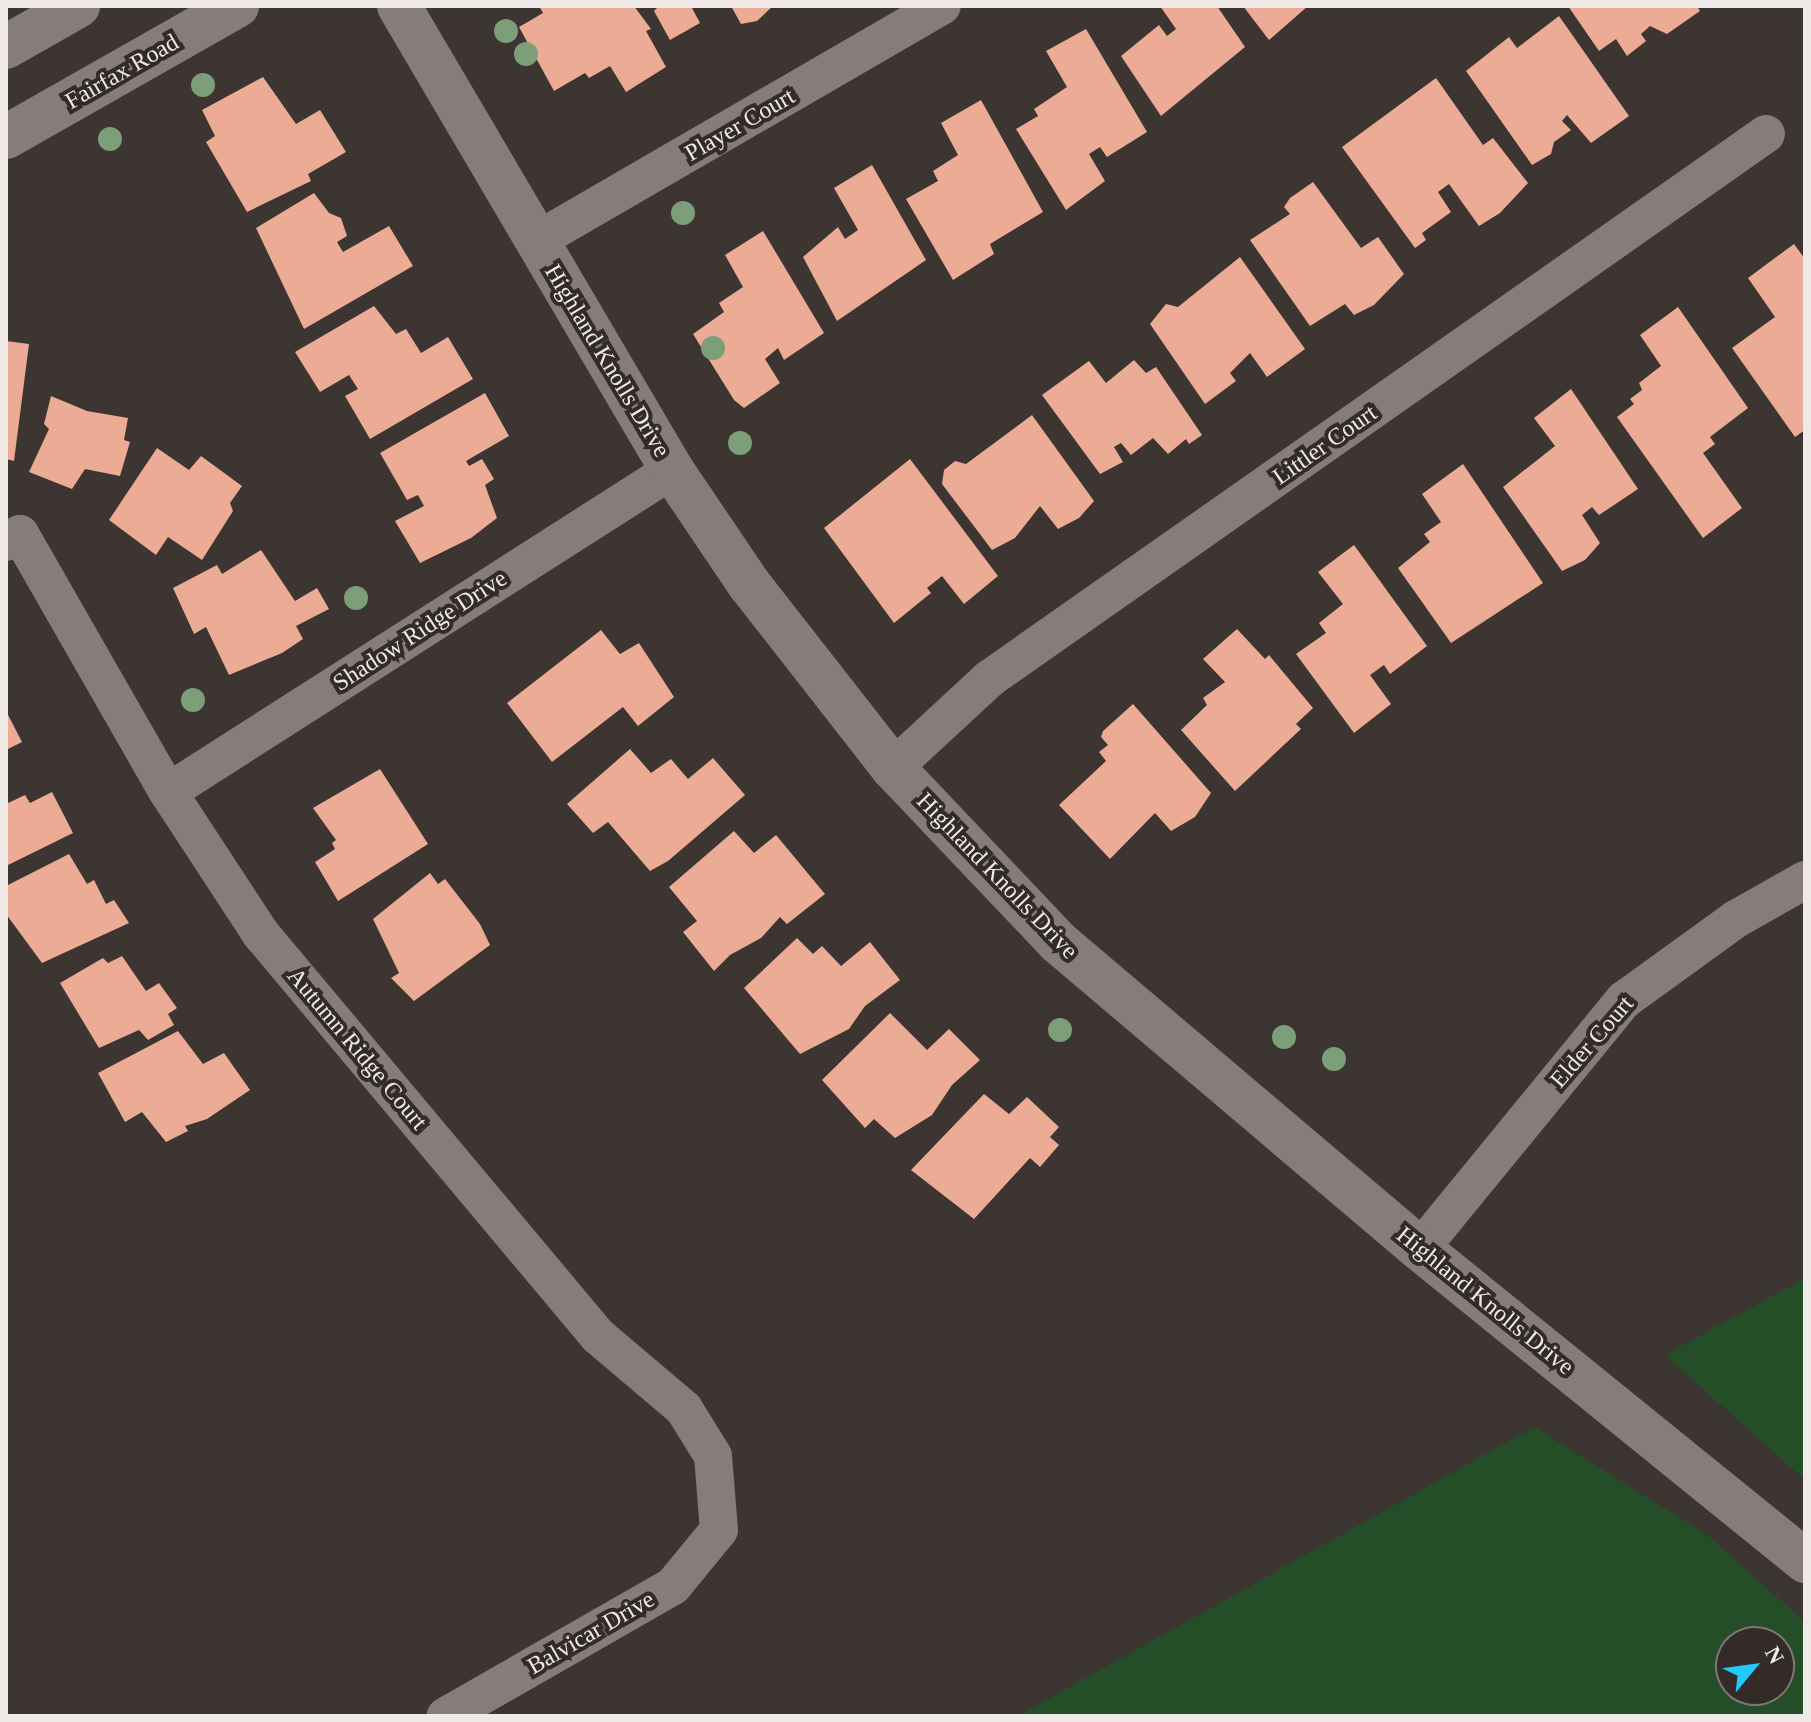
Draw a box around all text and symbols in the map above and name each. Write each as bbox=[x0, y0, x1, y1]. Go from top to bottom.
street label: Fairfax Road bbox=[60, 28, 184, 116]
street label: Player Court bbox=[680, 82, 800, 168]
street label: Highland Knolls Drive bbox=[538, 259, 676, 463]
street label: Littler Court bbox=[1267, 399, 1383, 491]
street label: Shadow Ridge Drive bbox=[328, 564, 512, 698]
street label: Highland Knolls Drive bbox=[910, 787, 1084, 965]
street label: Autumn Ridge Court bbox=[281, 962, 433, 1136]
street label: Elder Court bbox=[1544, 990, 1640, 1094]
street label: Highland Knolls Drive bbox=[1390, 1221, 1580, 1381]
street label: Balvicar Drive bbox=[522, 1585, 660, 1681]
north arrow bbox=[1715, 1626, 1795, 1706]
text: N bbox=[1760, 1642, 1789, 1668]

